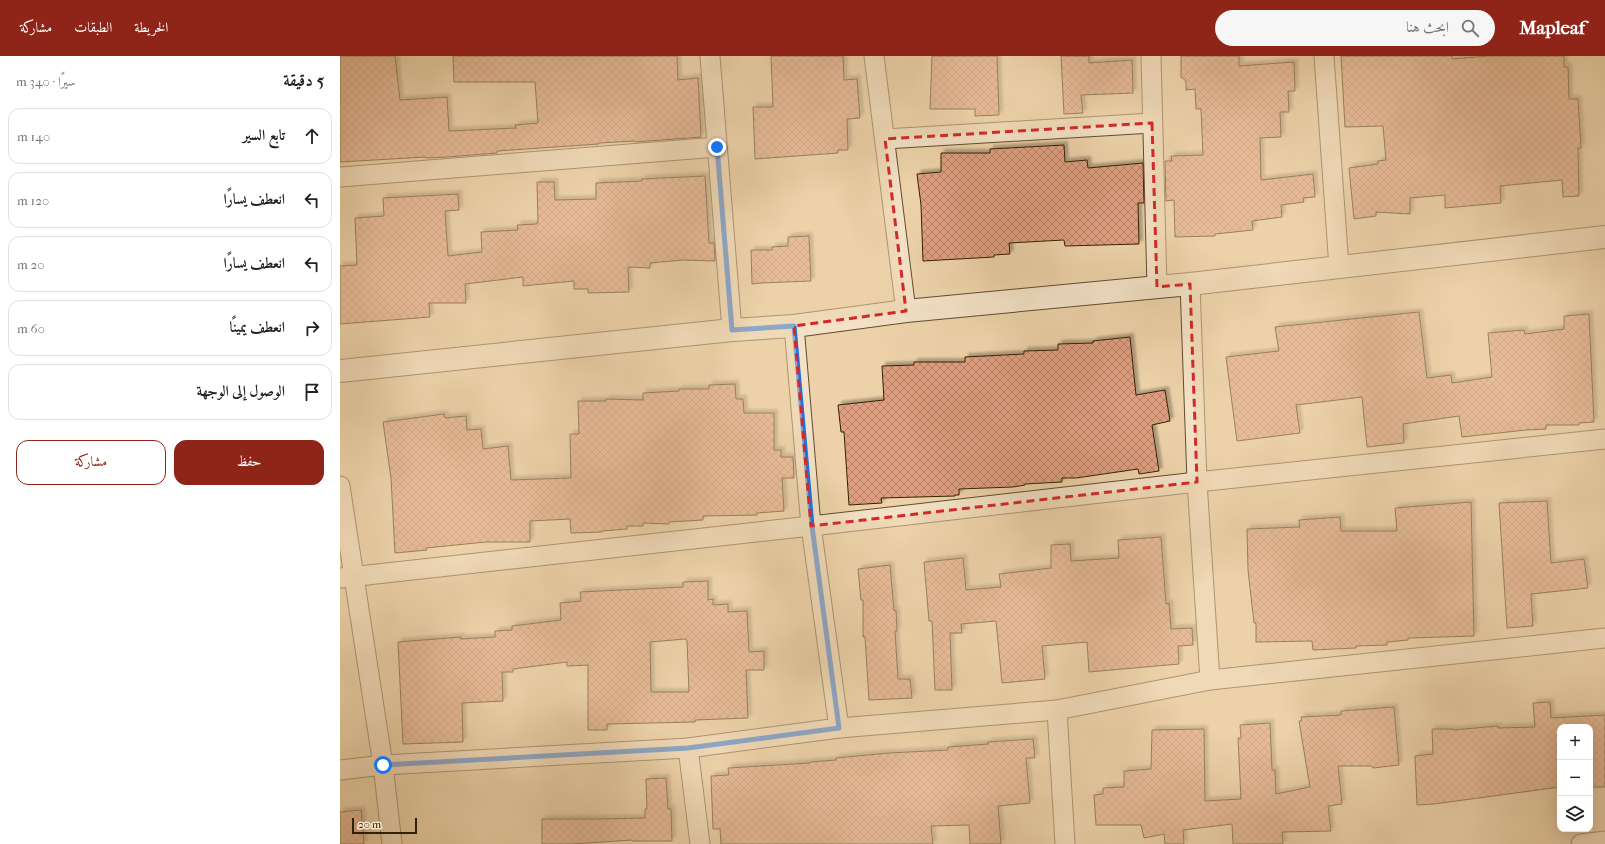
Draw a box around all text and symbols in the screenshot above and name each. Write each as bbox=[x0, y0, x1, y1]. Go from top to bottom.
search box bbox=[1215, 10, 1495, 46]
icon: search bbox=[1459, 17, 1481, 39]
text: Mapleaf bbox=[1519, 17, 1585, 39]
text: ابحث هنا bbox=[1406, 18, 1449, 36]
text: مشاركة bbox=[20, 19, 52, 36]
text: الطبقات bbox=[74, 19, 112, 36]
text: الخريطة bbox=[134, 19, 168, 36]
text: 5 دقيقة bbox=[283, 70, 324, 90]
text: سيرًا · 340 m bbox=[16, 74, 75, 89]
icon: ahead bbox=[301, 125, 323, 147]
text: تابع السير bbox=[243, 126, 285, 144]
text: 140 m bbox=[17, 129, 50, 144]
route end bbox=[708, 138, 726, 156]
icon: left bbox=[301, 189, 323, 211]
text: انعطف يسارًا bbox=[224, 190, 285, 208]
text: 120 m bbox=[17, 193, 49, 208]
icon: left bbox=[301, 253, 323, 275]
text: انعطف يسارًا bbox=[224, 254, 285, 272]
text: 20 m bbox=[17, 257, 44, 272]
icon: right bbox=[301, 317, 323, 339]
text: انعطف يمينًا bbox=[230, 318, 285, 336]
text: 60 m bbox=[17, 321, 45, 336]
icon: arrive bbox=[301, 381, 323, 403]
text: الوصول إلى الوجهة bbox=[196, 382, 285, 400]
button: مشاركة bbox=[16, 440, 166, 485]
button: حفظ bbox=[174, 440, 324, 485]
map controls bbox=[1557, 724, 1593, 832]
button: + bbox=[1557, 724, 1593, 760]
route start bbox=[374, 756, 392, 774]
button: − bbox=[1557, 760, 1593, 796]
button: layers bbox=[1557, 796, 1593, 832]
scale bar bbox=[352, 816, 417, 835]
text: 20 m bbox=[358, 818, 381, 831]

